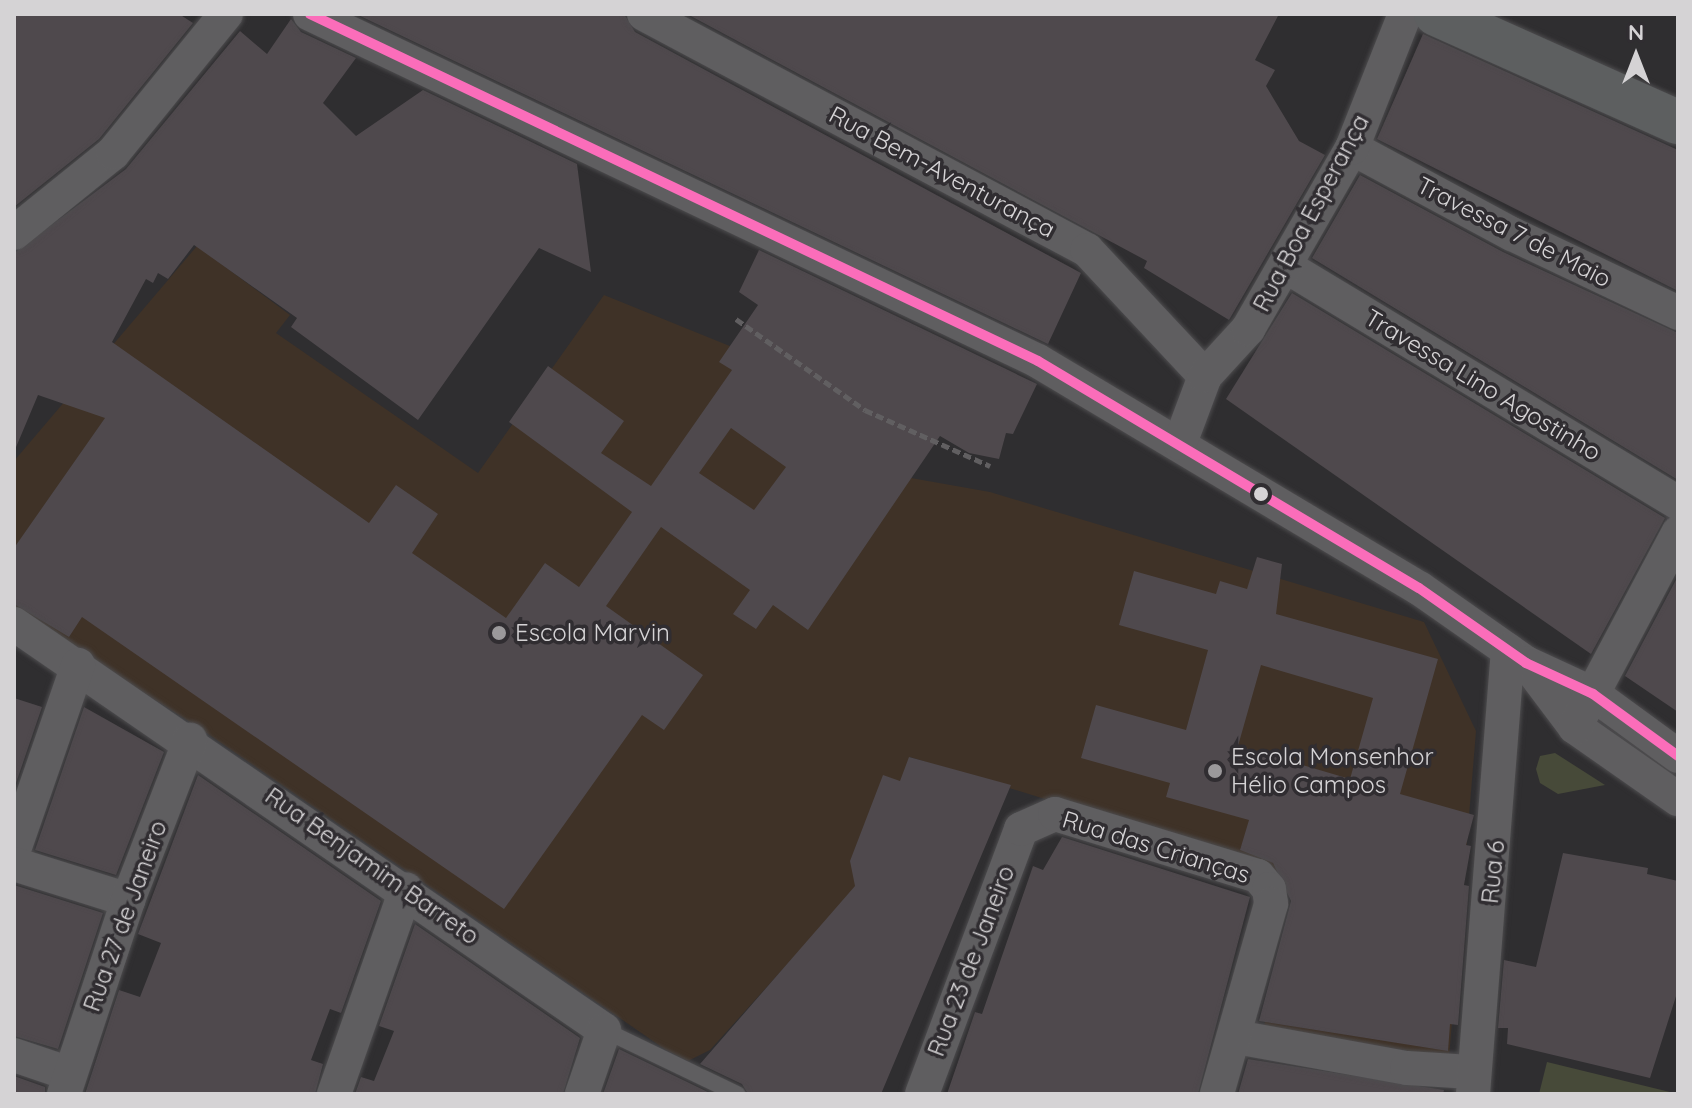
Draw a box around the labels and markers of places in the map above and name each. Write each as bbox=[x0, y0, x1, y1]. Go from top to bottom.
unlabelled marker bbox=[1253, 486, 1269, 502]
place label: Escola Marvin bbox=[515, 619, 670, 647]
marker: Escola Marvin bbox=[490, 624, 508, 642]
place label: Escola Monsenhor Hélio Campos bbox=[1231, 743, 1434, 799]
marker: Escola Monsenhor Hélio Campos bbox=[1206, 762, 1224, 780]

